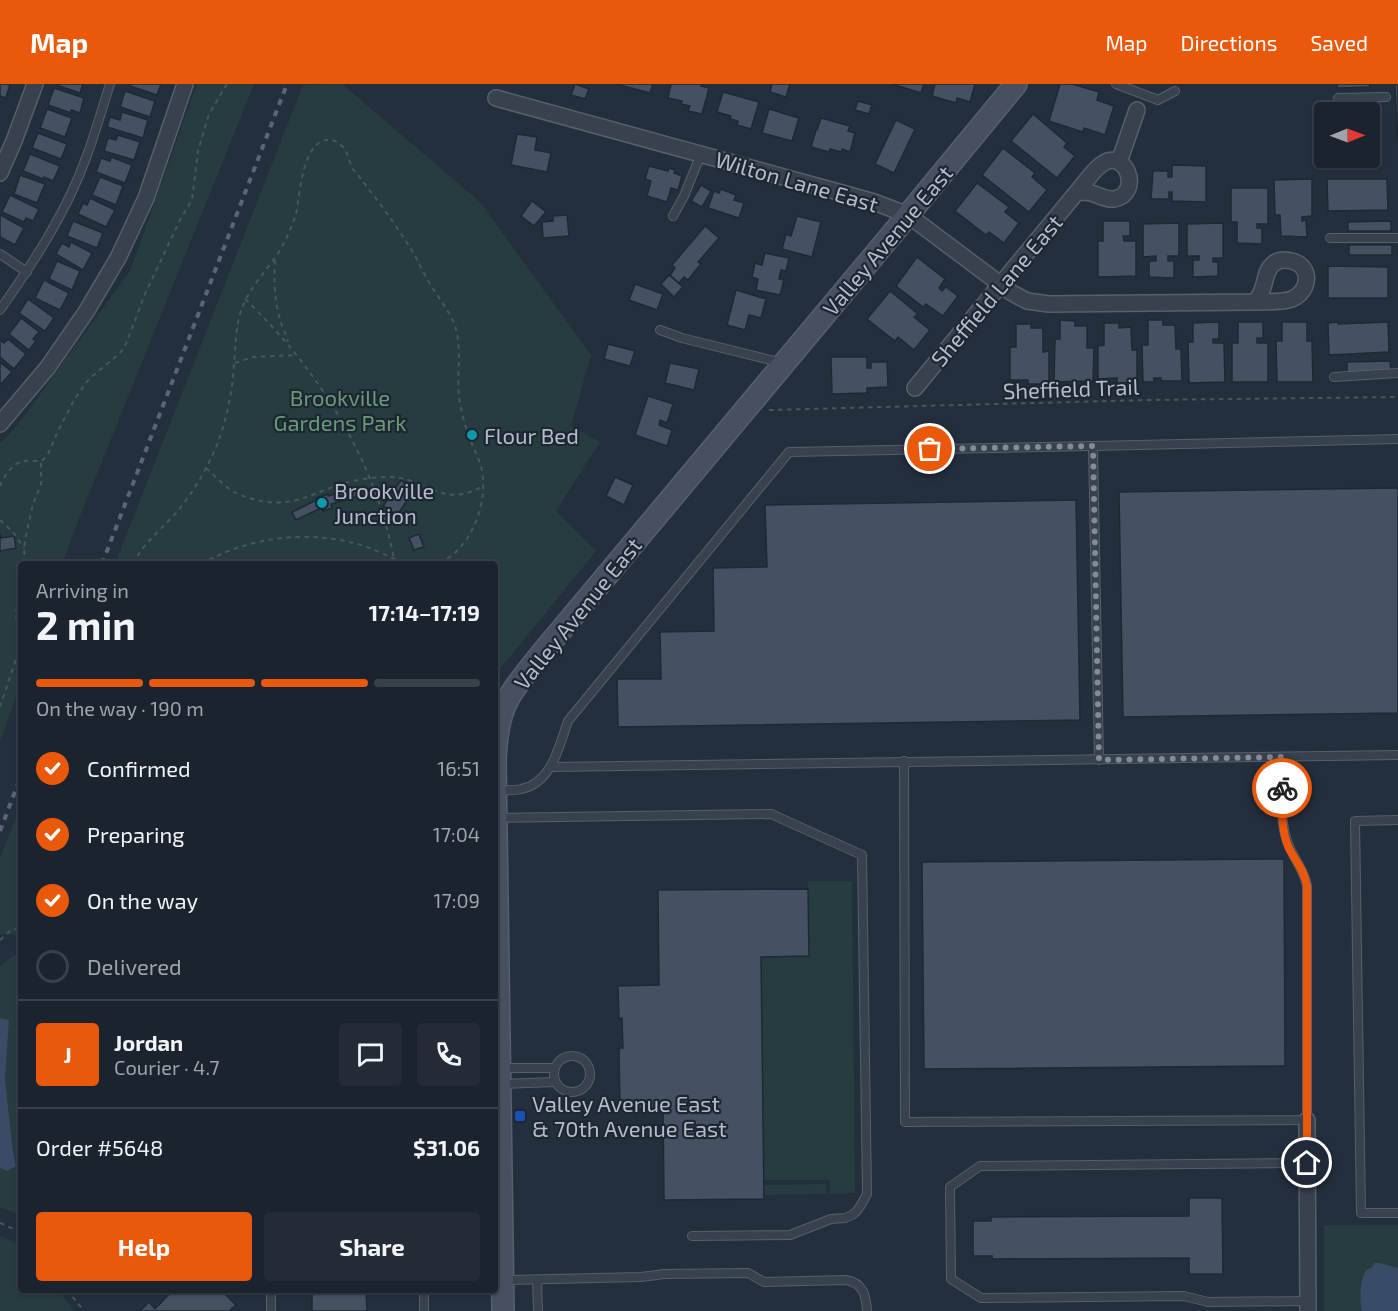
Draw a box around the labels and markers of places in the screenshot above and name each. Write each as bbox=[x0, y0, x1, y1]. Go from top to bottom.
place label: Flour Bed bbox=[484, 422, 579, 448]
pin bbox=[904, 423, 955, 474]
marker: Flour Bed bbox=[465, 428, 479, 442]
place label: Brookville Junction bbox=[334, 477, 434, 528]
marker: Brookville Junction bbox=[315, 496, 329, 510]
place label: Valley Avenue East & 70th Avenue East bbox=[532, 1090, 727, 1141]
marker: Valley Avenue East & 70th Avenue East bbox=[513, 1109, 527, 1123]
pin bbox=[1281, 1137, 1332, 1188]

